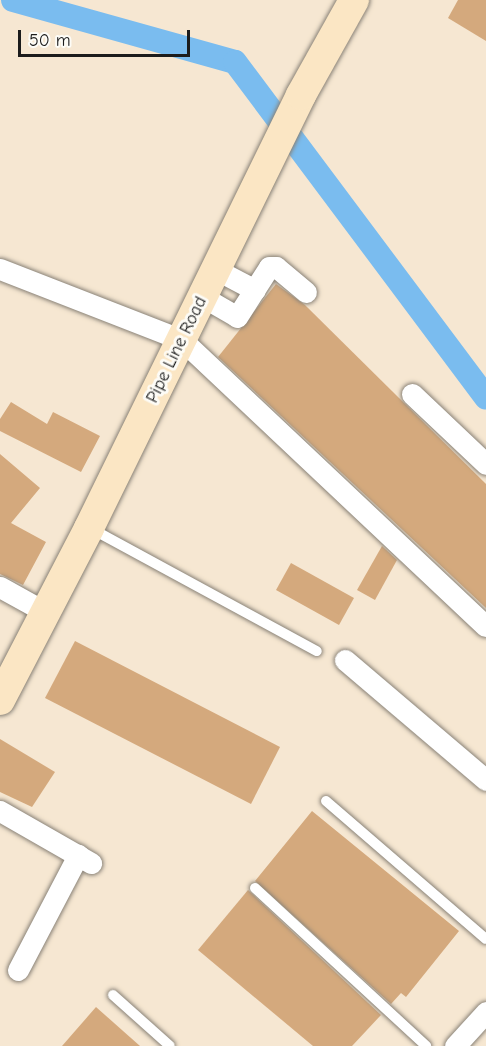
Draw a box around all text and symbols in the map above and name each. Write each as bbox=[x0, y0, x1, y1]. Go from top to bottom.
scale bar bbox=[21, 18, 194, 56]
text: 50 m bbox=[29, 30, 71, 51]
street label: Pipe Line Road bbox=[142, 293, 212, 407]

